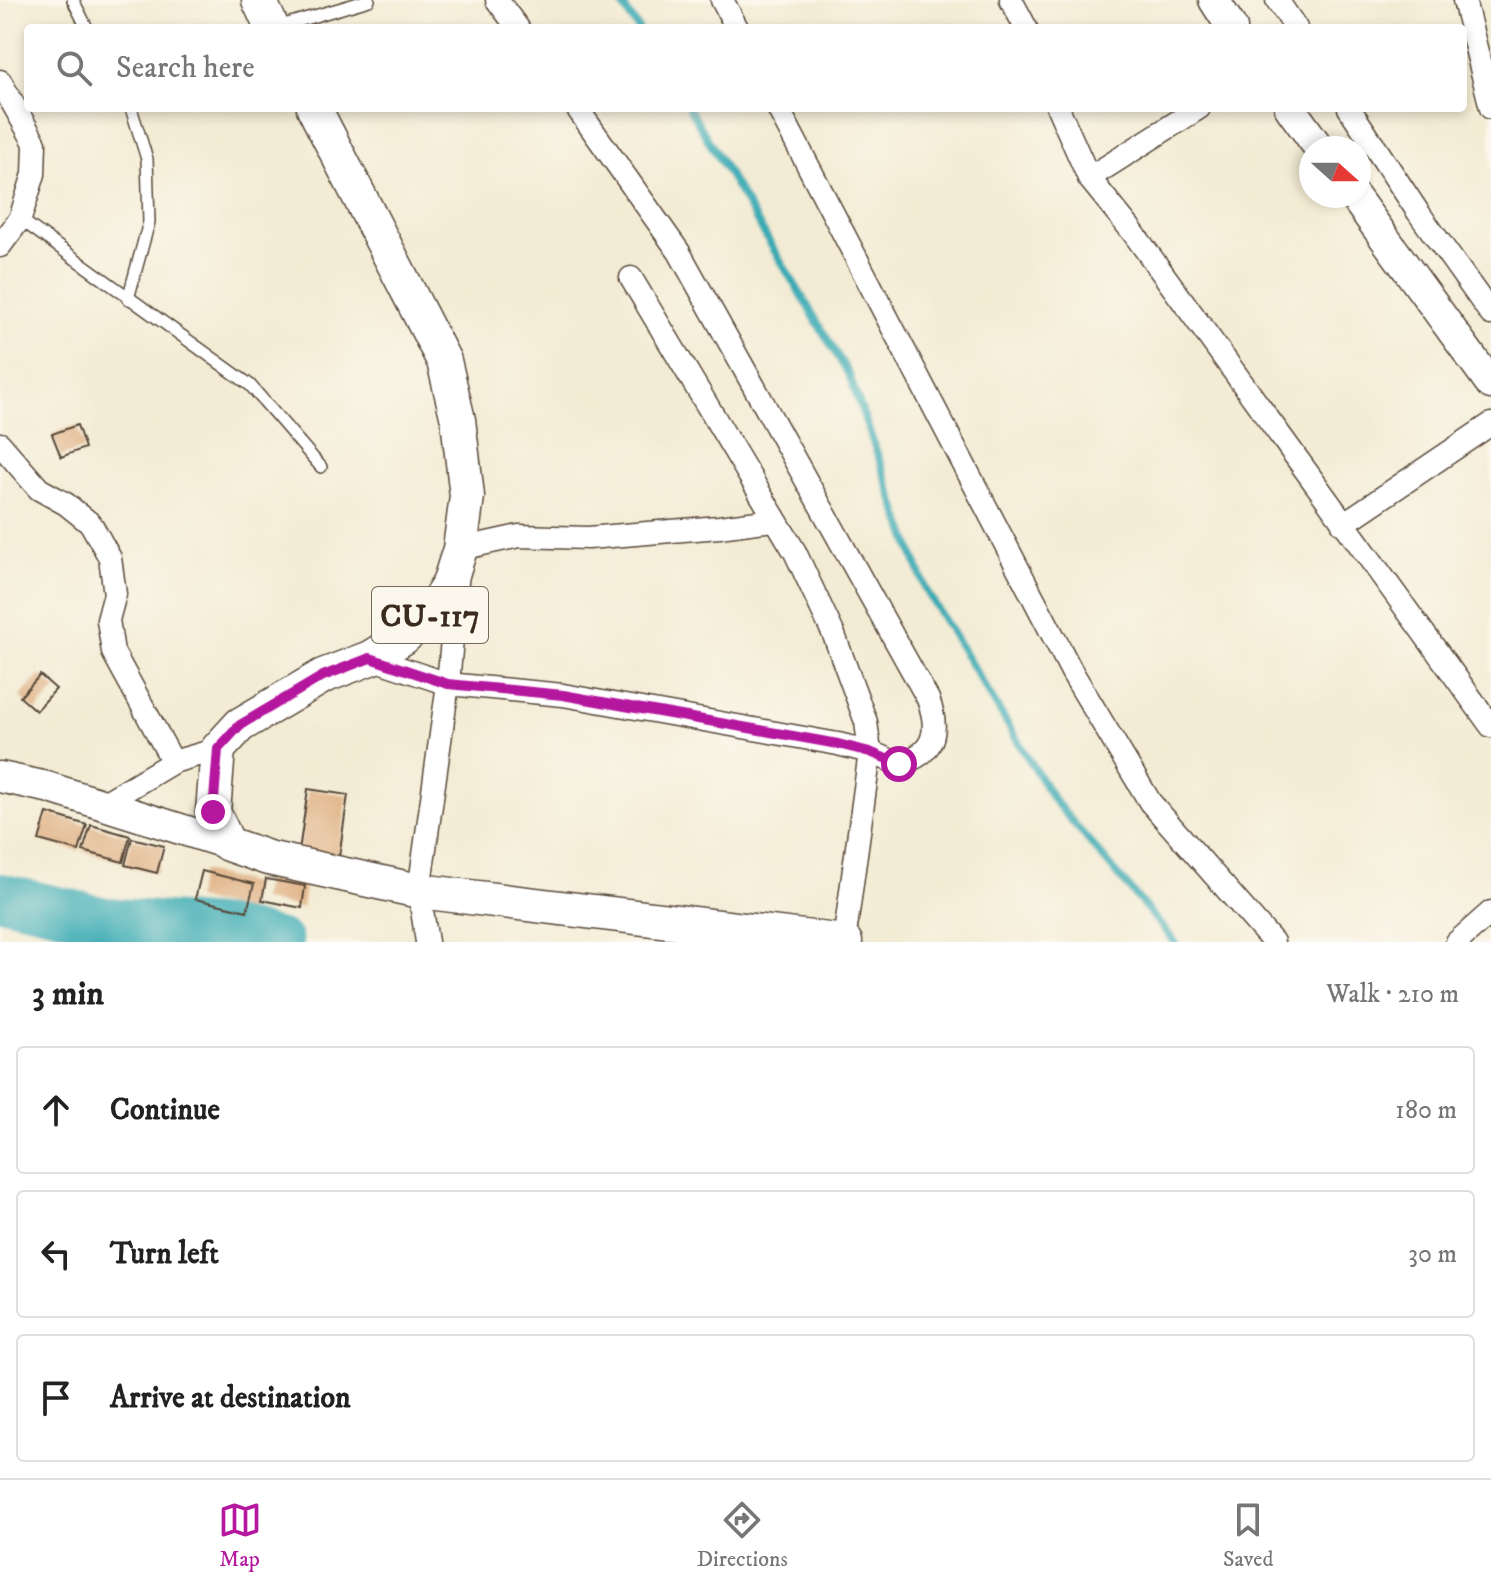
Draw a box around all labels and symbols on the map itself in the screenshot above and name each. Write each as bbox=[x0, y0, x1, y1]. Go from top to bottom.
north arrow bbox=[1299, 136, 1371, 208]
road number: CU-117 bbox=[372, 587, 488, 643]
route start bbox=[881, 746, 917, 782]
route end bbox=[195, 794, 231, 830]

